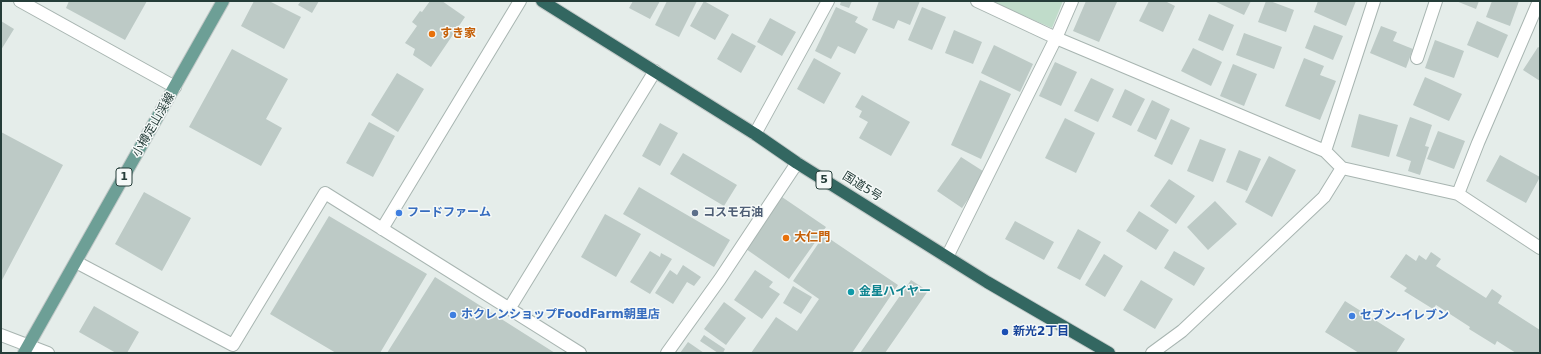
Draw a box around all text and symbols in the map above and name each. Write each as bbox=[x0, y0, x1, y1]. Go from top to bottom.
place label: すき家 bbox=[440, 27, 476, 41]
marker: すき家 bbox=[427, 29, 437, 39]
street label: 小樽定山渓線 bbox=[130, 90, 178, 160]
road number: 1 bbox=[116, 168, 132, 186]
street label: 国道5号 bbox=[840, 169, 884, 205]
road number: 5 bbox=[816, 171, 832, 189]
place label: フードファーム bbox=[407, 206, 491, 220]
place label: コスモ石油 bbox=[703, 206, 763, 220]
marker: フードファーム bbox=[394, 208, 404, 218]
marker: コスモ石油 bbox=[690, 208, 700, 218]
place label: 大仁門 bbox=[794, 231, 830, 245]
marker: 大仁門 bbox=[781, 233, 791, 243]
place label: 金星ハイヤー bbox=[859, 285, 931, 299]
marker: 金星ハイヤー bbox=[846, 287, 856, 297]
place label: ホクレンショップFoodFarm朝里店 bbox=[461, 308, 660, 322]
place label: セブン-イレブン bbox=[1360, 309, 1449, 323]
marker: ホクレンショップFoodFarm朝里店 bbox=[448, 310, 458, 320]
marker: セブン-イレブン bbox=[1347, 311, 1357, 321]
place label: 新光2丁目 bbox=[1013, 325, 1069, 339]
marker: 新光2丁目 bbox=[1000, 327, 1010, 337]

